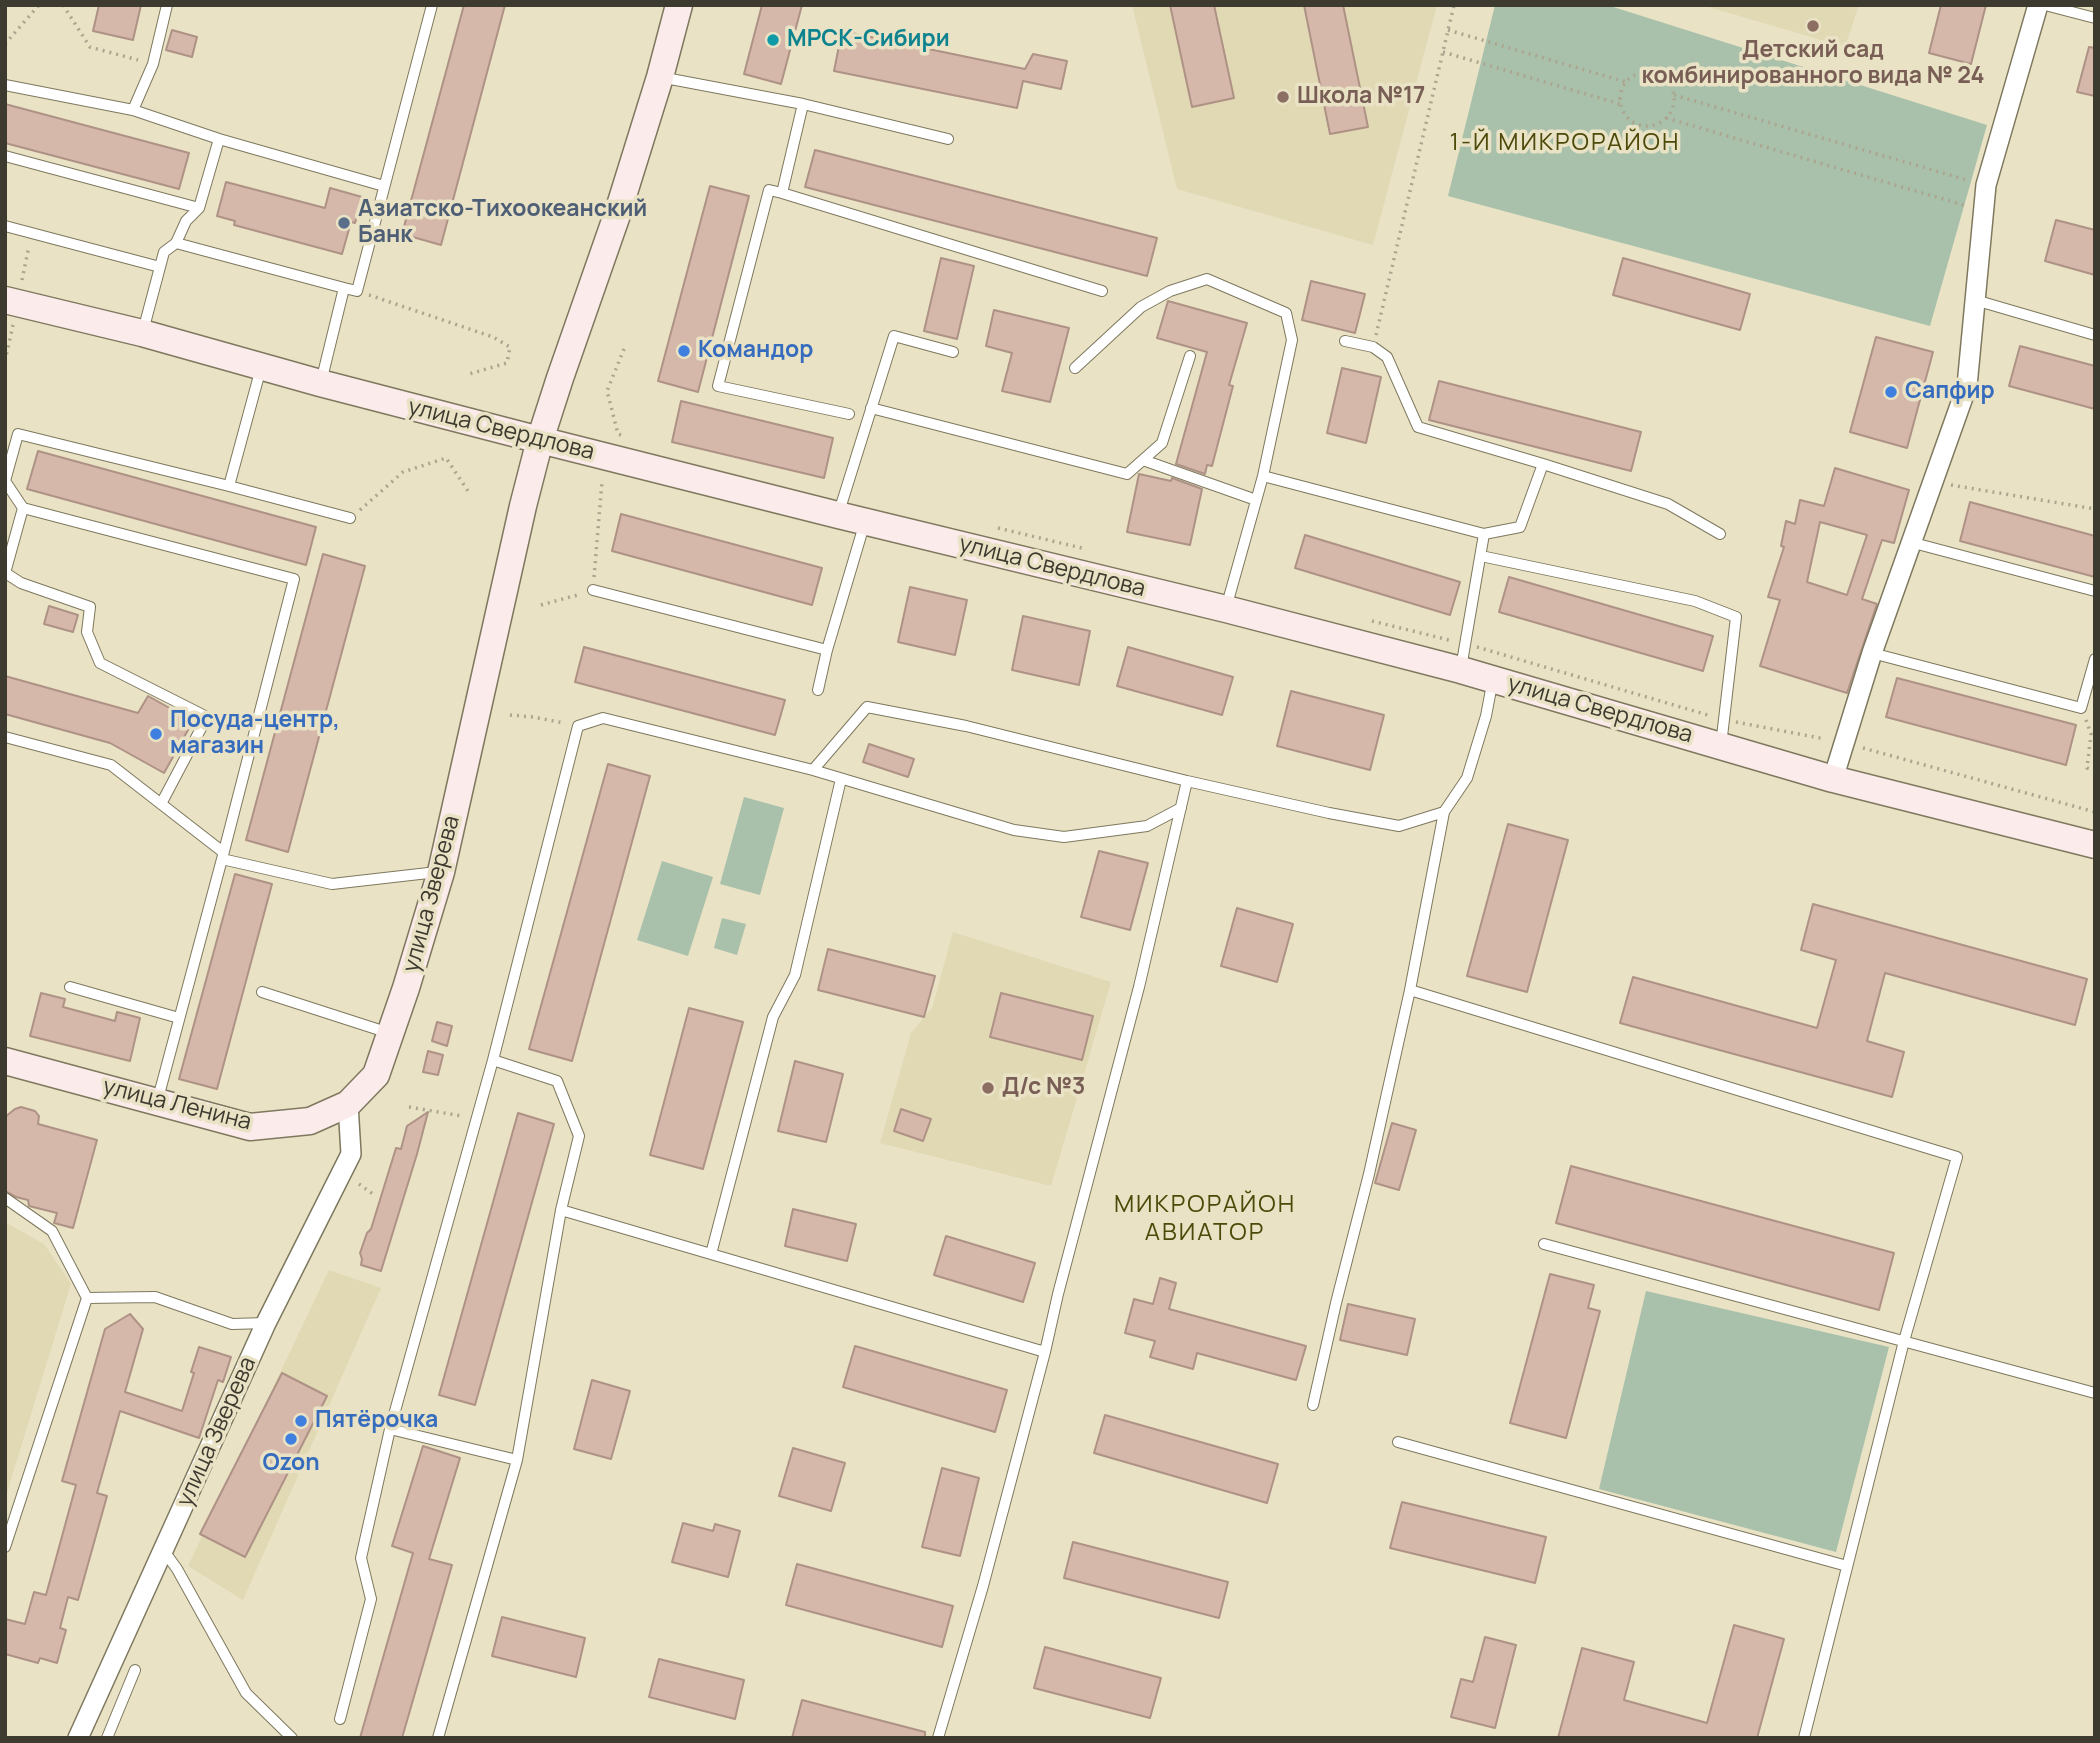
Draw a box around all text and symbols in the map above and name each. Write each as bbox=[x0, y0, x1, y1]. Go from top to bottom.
marker: Детский сад комбинированного вида № 24 bbox=[1805, 18, 1821, 34]
place label: МРСК-Сибири bbox=[787, 26, 950, 54]
marker: МРСК-Сибири bbox=[765, 32, 781, 48]
place label: Детский сад комбинированного вида № 24 bbox=[1641, 37, 1985, 91]
place label: Школа №17 bbox=[1297, 83, 1425, 111]
marker: Школа №17 bbox=[1275, 89, 1291, 105]
district label: 1-Й МИКРОРАЙОН bbox=[1451, 129, 1679, 157]
place label: Азиатско-Тихоокеанский Банк bbox=[358, 196, 647, 250]
marker: Азиатско-Тихоокеанский Банк bbox=[336, 215, 352, 231]
place label: Командор bbox=[698, 337, 813, 365]
marker: Командор bbox=[676, 343, 692, 359]
place label: Сапфир bbox=[1905, 378, 1995, 406]
marker: Сапфир bbox=[1883, 384, 1899, 400]
street label: улица Свердлова bbox=[405, 393, 597, 467]
street label: улица Свердлова bbox=[956, 530, 1148, 604]
street label: улица Свердлова bbox=[1504, 670, 1696, 750]
place label: Посуда-центр, магазин bbox=[170, 707, 340, 761]
marker: Посуда-центр, магазин bbox=[148, 726, 164, 742]
street label: улица Зверева bbox=[398, 813, 466, 975]
street label: улица Ленина bbox=[100, 1073, 254, 1137]
place label: Д/с №3 bbox=[1002, 1074, 1085, 1102]
marker: Д/с №3 bbox=[980, 1080, 996, 1096]
district label: МИКРОРАЙОН АВИАТОР bbox=[1115, 1191, 1295, 1247]
street label: улица Зверева bbox=[172, 1353, 262, 1511]
place label: Пятёрочка bbox=[315, 1407, 438, 1435]
marker: Пятёрочка bbox=[293, 1413, 309, 1429]
marker: Ozon bbox=[283, 1431, 299, 1447]
place label: Ozon bbox=[262, 1450, 320, 1478]

